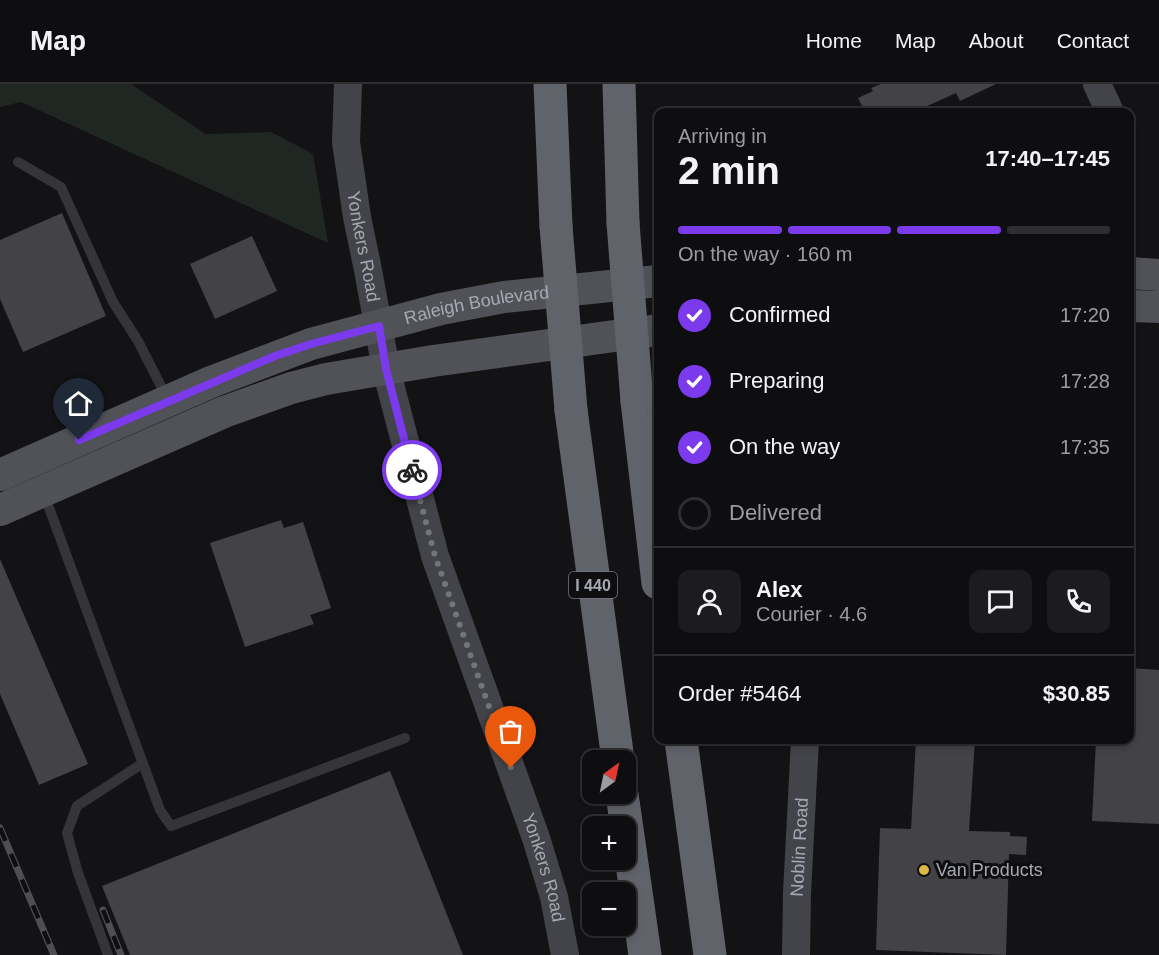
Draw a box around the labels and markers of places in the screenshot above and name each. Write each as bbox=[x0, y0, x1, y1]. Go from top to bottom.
pin bbox=[53, 378, 104, 440]
pin bbox=[485, 706, 536, 768]
place label: Van Products bbox=[936, 860, 1043, 880]
marker: Van Products bbox=[917, 863, 931, 877]

